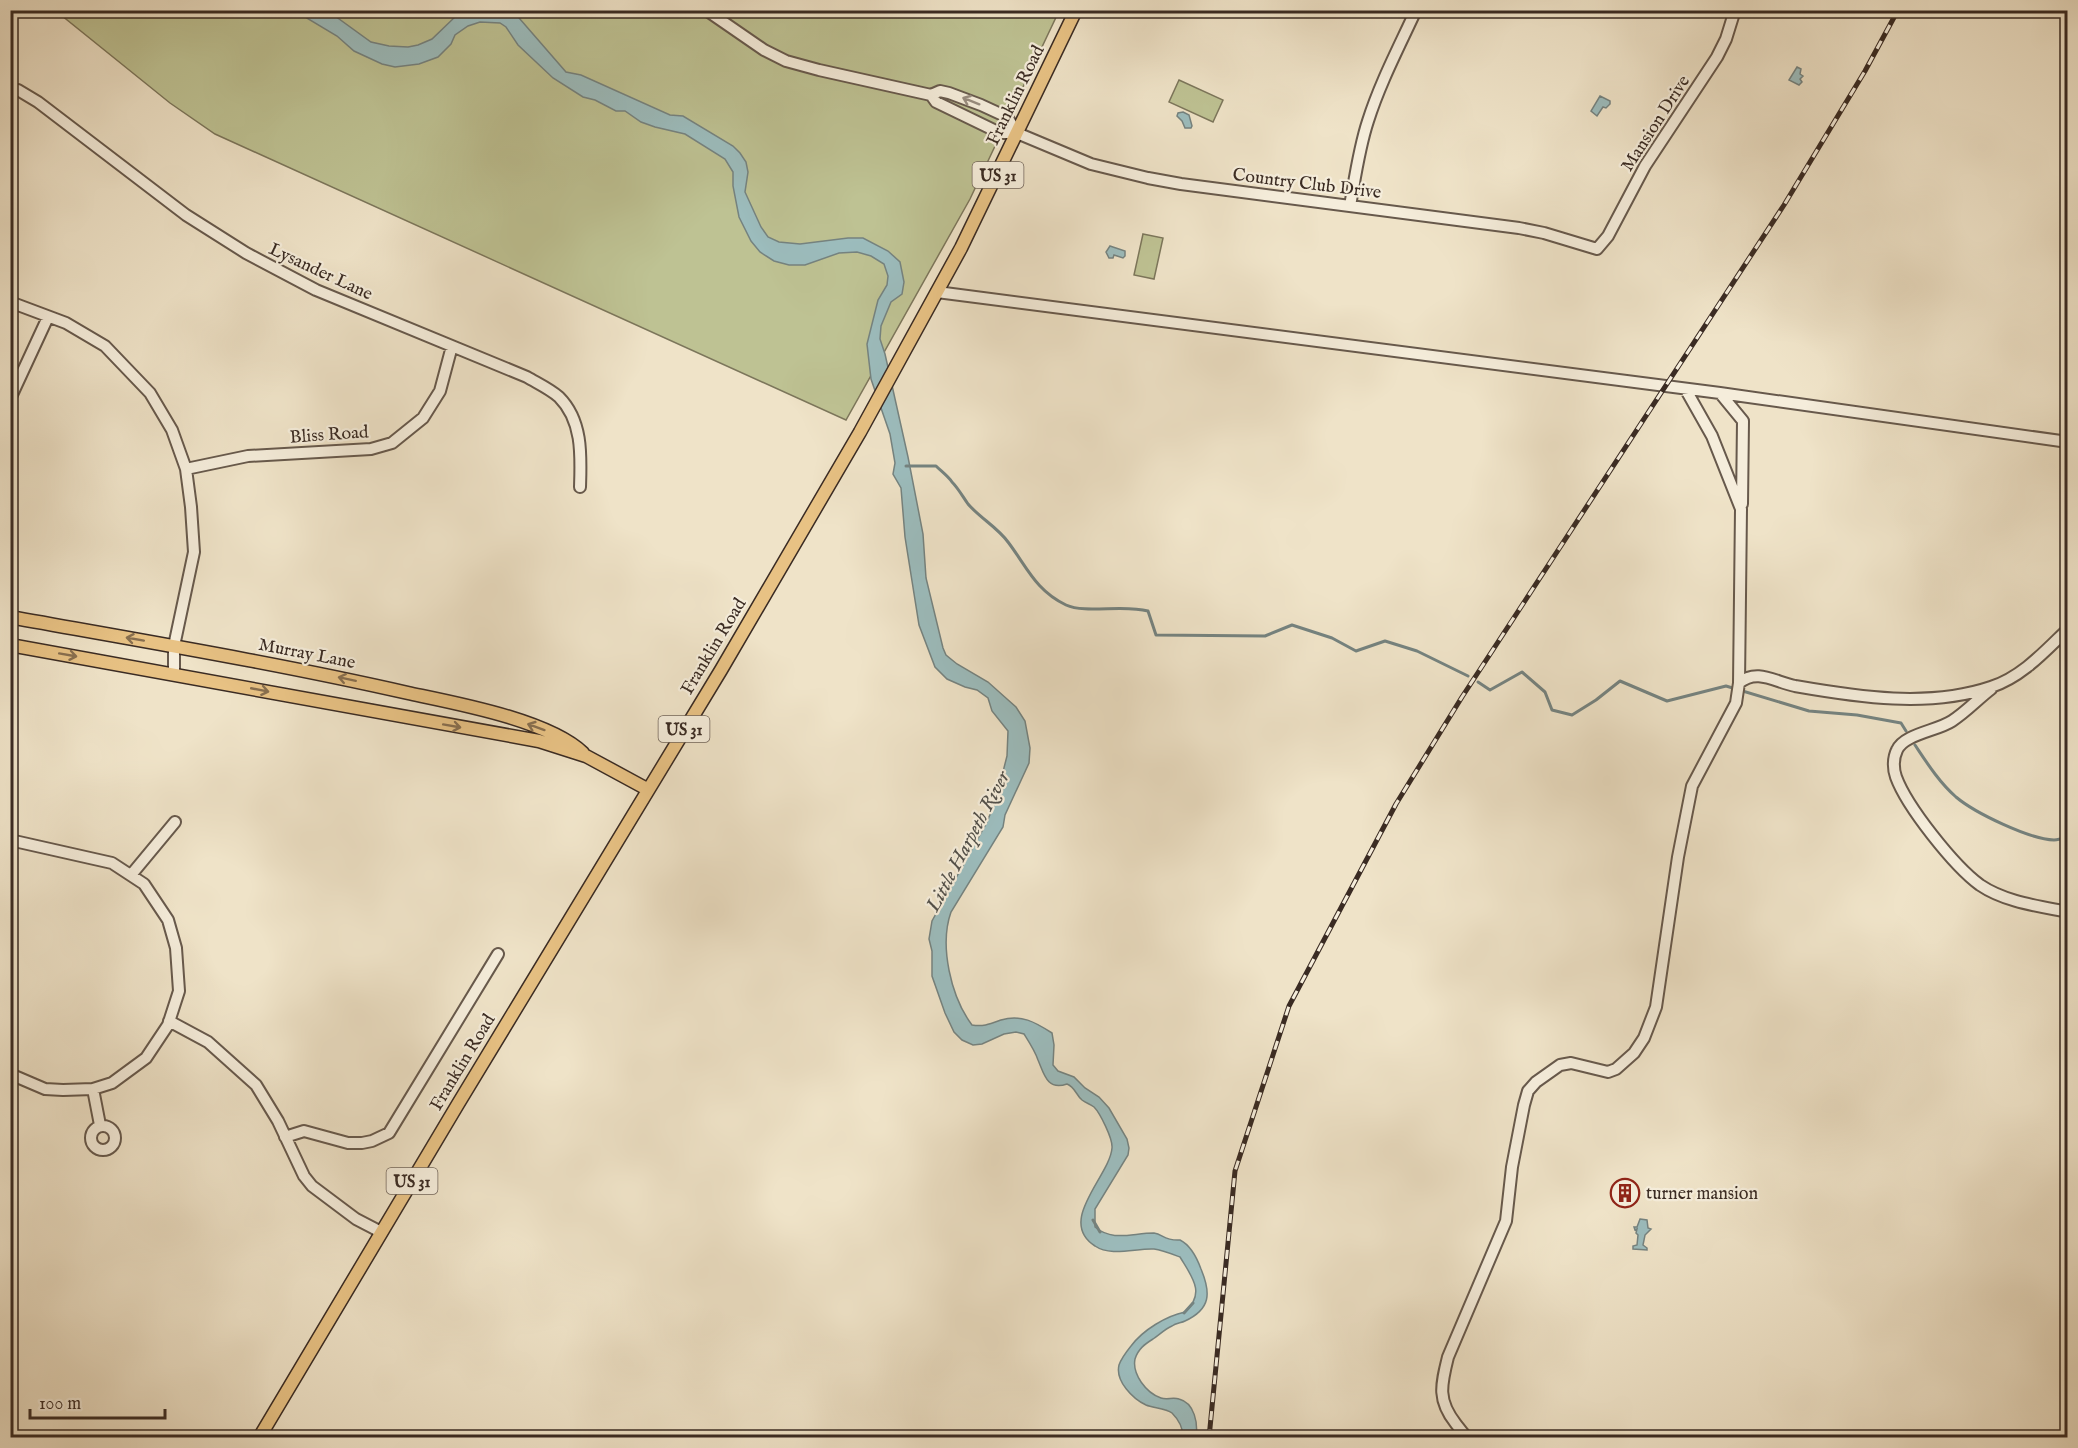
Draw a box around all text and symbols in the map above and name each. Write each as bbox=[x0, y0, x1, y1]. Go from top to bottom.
street label: Franklin Road bbox=[982, 41, 1051, 150]
street label: Mansion Drive bbox=[1617, 71, 1696, 176]
one-way arrow bbox=[962, 95, 981, 106]
road number: US 31 bbox=[972, 162, 1024, 188]
street label: Country Club Drive bbox=[1231, 164, 1382, 205]
street label: Lysander Lane bbox=[265, 238, 376, 306]
street label: Bliss Road bbox=[289, 421, 370, 450]
street label: Franklin Road bbox=[676, 594, 752, 699]
one-way arrow bbox=[125, 633, 145, 644]
street label: Murray Lane bbox=[256, 634, 357, 675]
one-way arrow bbox=[58, 650, 77, 661]
one-way arrow bbox=[338, 673, 357, 685]
one-way arrow bbox=[250, 685, 269, 696]
road number: US 31 bbox=[658, 716, 710, 742]
one-way arrow bbox=[441, 720, 461, 731]
one-way arrow bbox=[527, 721, 546, 732]
water label: Little Harpeth River bbox=[920, 766, 1016, 917]
street label: Franklin Road bbox=[425, 1010, 501, 1115]
road number: US 31 bbox=[386, 1168, 438, 1194]
building icon: turner mansion bbox=[1609, 1177, 1641, 1209]
place label: turner mansion bbox=[1646, 1183, 1758, 1206]
scale bar bbox=[30, 1382, 165, 1420]
text: 100 m bbox=[39, 1393, 81, 1416]

